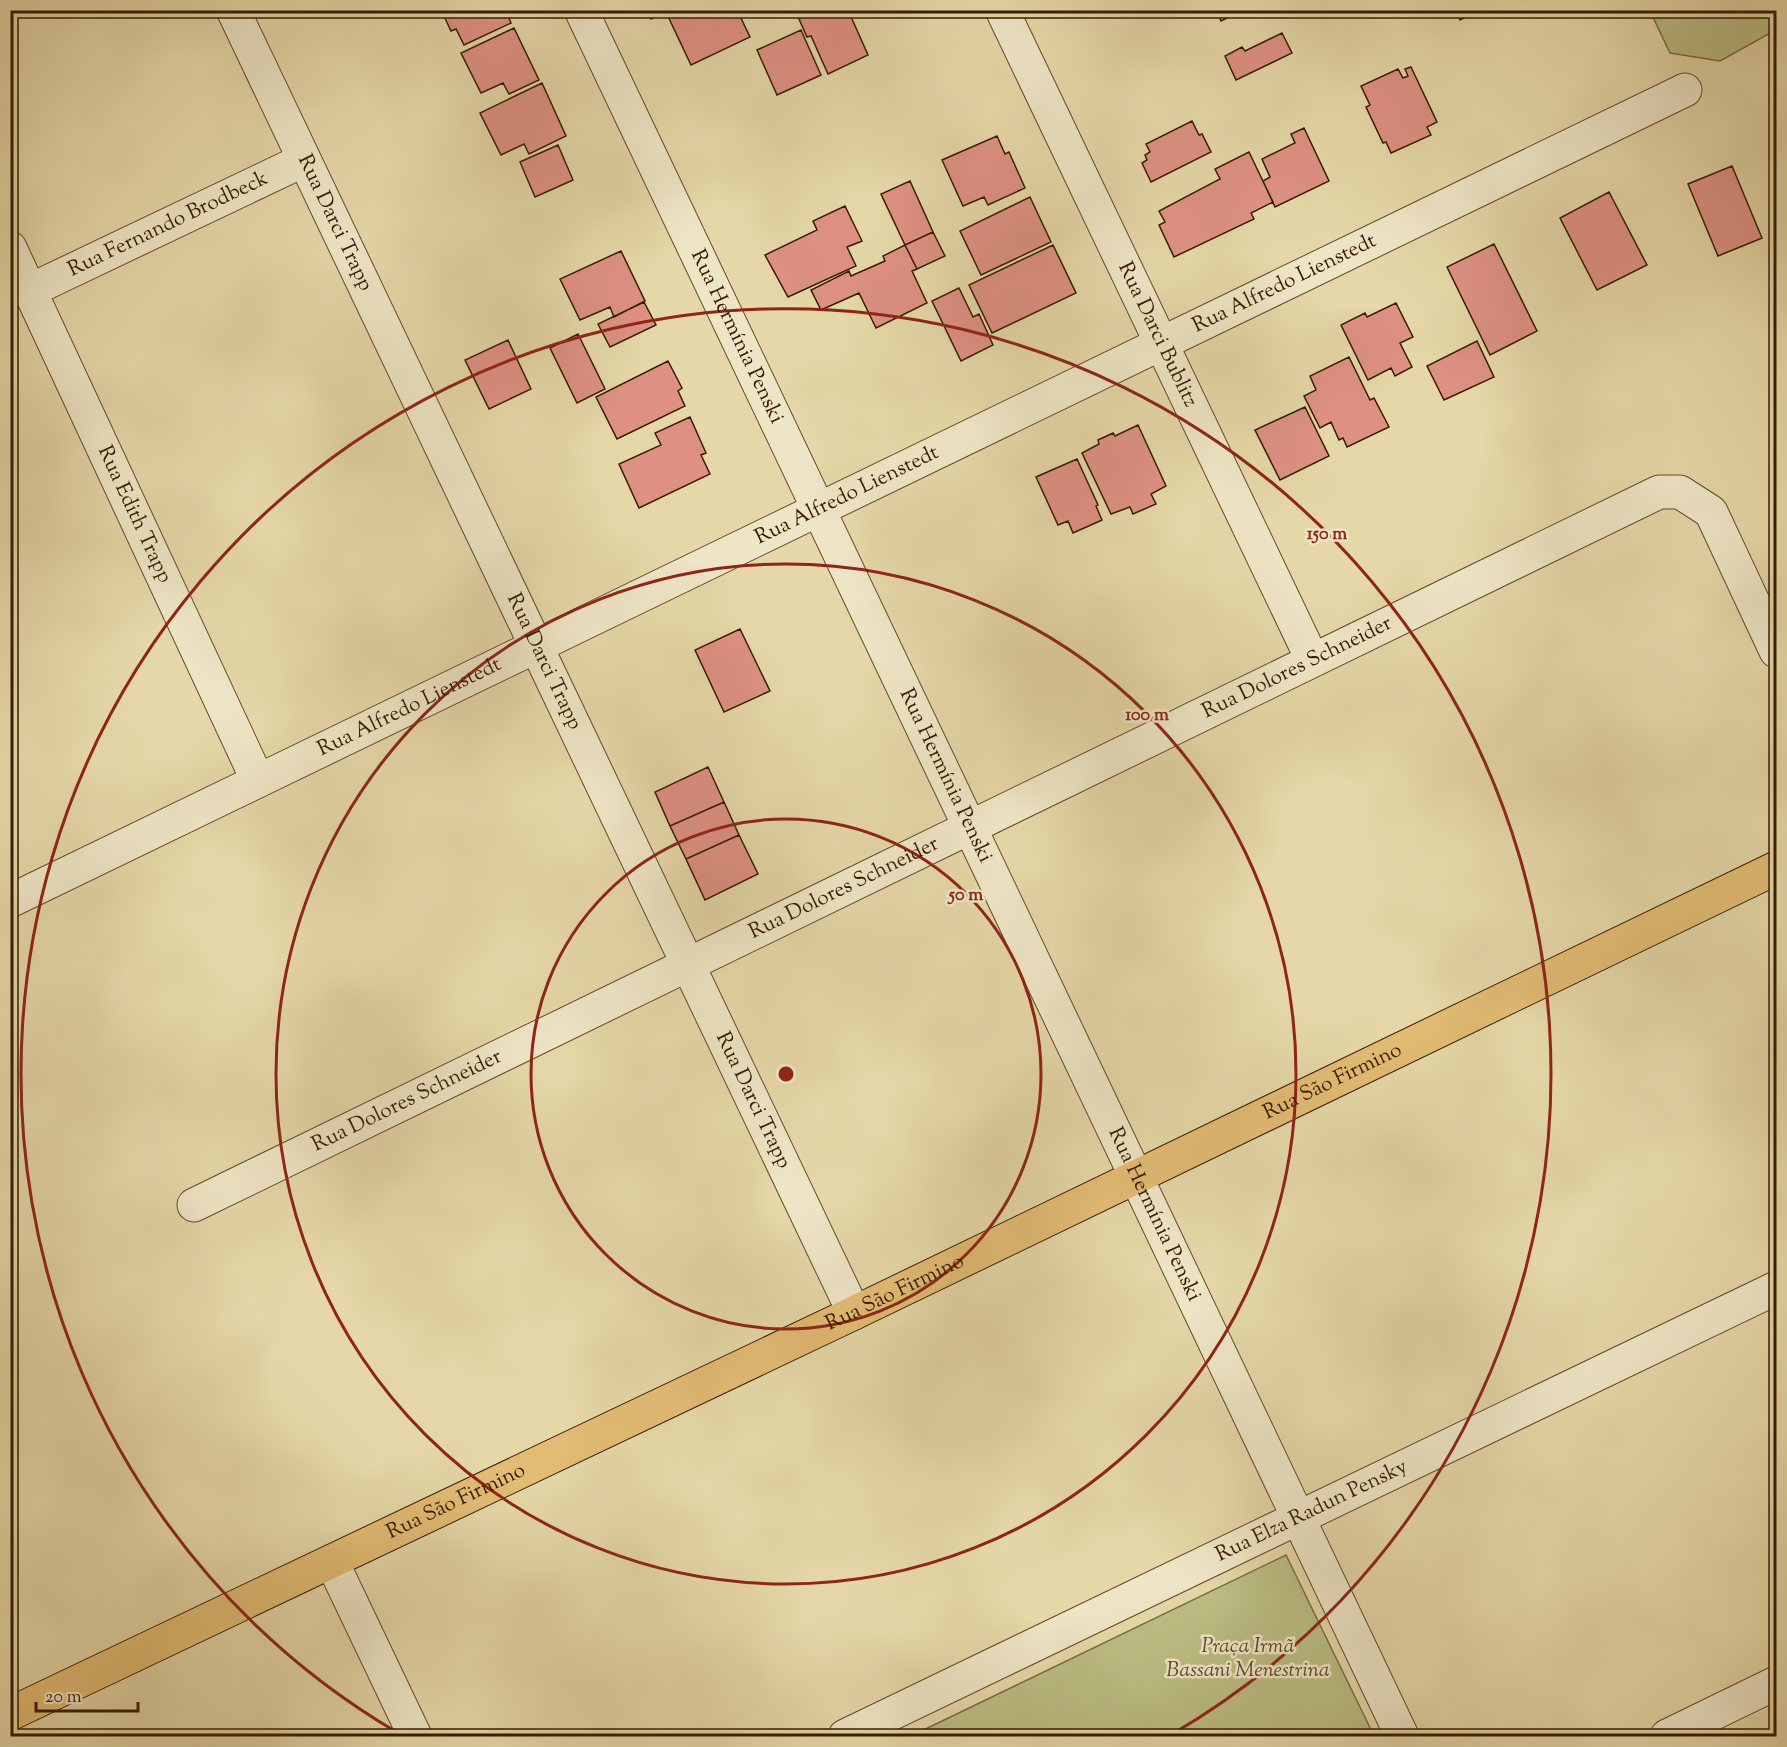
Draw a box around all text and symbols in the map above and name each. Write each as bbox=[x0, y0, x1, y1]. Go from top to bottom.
street label: Rua Darci Trapp bbox=[289, 150, 380, 296]
street label: Rua Fernando Brodbeck bbox=[63, 164, 274, 285]
street label: Rua Alfredo Lienstedt bbox=[1187, 227, 1382, 341]
street label: Rua Hermínia Penski bbox=[682, 245, 791, 429]
street label: Rua Darci Bublitz bbox=[1110, 257, 1205, 413]
street label: Rua Alfredo Lienstedt bbox=[750, 438, 944, 553]
street label: Rua Edith Trapp bbox=[89, 441, 179, 588]
text: 150 m bbox=[1307, 522, 1347, 548]
street label: Rua Darci Trapp bbox=[498, 589, 589, 735]
street label: Rua Dolores Schneider bbox=[1197, 609, 1397, 727]
street label: Rua Alfredo Lienstedt bbox=[313, 650, 507, 765]
street label: Rua Hermínia Penski bbox=[891, 684, 1000, 868]
text: 100 m bbox=[1125, 703, 1169, 729]
street label: Rua Dolores Schneider bbox=[744, 830, 944, 948]
text: 50 m bbox=[947, 883, 983, 909]
street label: Rua Darci Trapp bbox=[707, 1027, 798, 1174]
street label: Rua São Firmino bbox=[1258, 1036, 1407, 1128]
street label: Rua Dolores Schneider bbox=[307, 1042, 507, 1160]
centre of rings bbox=[776, 1064, 796, 1084]
street label: Rua Hermínia Penski bbox=[1100, 1123, 1208, 1307]
street label: Rua São Firmino bbox=[821, 1247, 969, 1339]
street label: Rua Elza Radun Pensky bbox=[1211, 1452, 1413, 1570]
street label: Rua São Firmino bbox=[382, 1456, 531, 1548]
park label: Praça Irmã Bassani Menestrina bbox=[1166, 1632, 1330, 1686]
scale bar bbox=[36, 1675, 138, 1713]
text: 20 m bbox=[45, 1685, 82, 1711]

